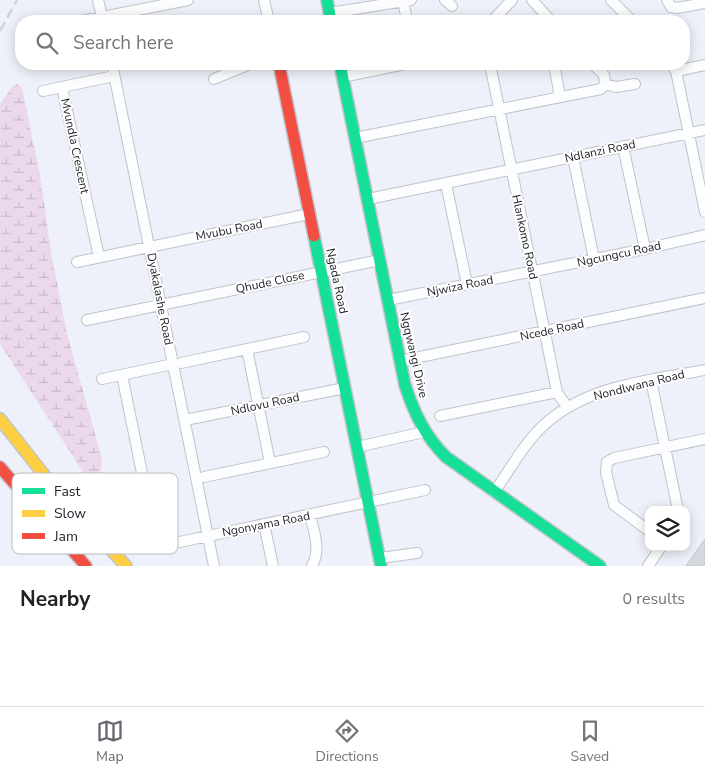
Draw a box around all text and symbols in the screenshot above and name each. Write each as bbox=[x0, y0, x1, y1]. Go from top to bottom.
search box bbox=[15, 15, 690, 70]
icon: search bbox=[33, 29, 61, 57]
text: Search here bbox=[73, 30, 174, 56]
street label: Mvundla Crescent bbox=[57, 97, 93, 196]
street label: Ndlanzi Road bbox=[563, 136, 637, 166]
street label: Hlankomo Road bbox=[508, 193, 542, 281]
street label: Mvubu Road bbox=[194, 216, 264, 244]
street label: Ngcungcu Road bbox=[576, 237, 662, 271]
street label: Ngada Road bbox=[322, 247, 352, 315]
street label: Dyakalashe Road bbox=[143, 252, 177, 346]
street label: Qhude Close bbox=[234, 267, 306, 297]
street label: Njwiza Road bbox=[425, 272, 495, 300]
street label: Ngqwangi Drive bbox=[396, 311, 432, 399]
street label: Ncede Road bbox=[519, 315, 585, 345]
street label: Nondlwana Road bbox=[592, 366, 686, 404]
street label: Ndlovu Road bbox=[229, 389, 301, 419]
legend bbox=[12, 473, 178, 554]
text: Fast bbox=[54, 482, 80, 501]
text: Slow bbox=[54, 504, 86, 523]
map controls bbox=[645, 506, 690, 551]
button: layers bbox=[645, 506, 690, 551]
street label: Ngonyama Road bbox=[221, 508, 311, 540]
text: Jam bbox=[53, 527, 78, 546]
text: Nearby bbox=[20, 585, 90, 613]
text: 0 results bbox=[623, 588, 685, 610]
tab: Map bbox=[96, 717, 124, 766]
tab: Directions bbox=[316, 717, 379, 766]
tab: Saved bbox=[570, 717, 609, 766]

